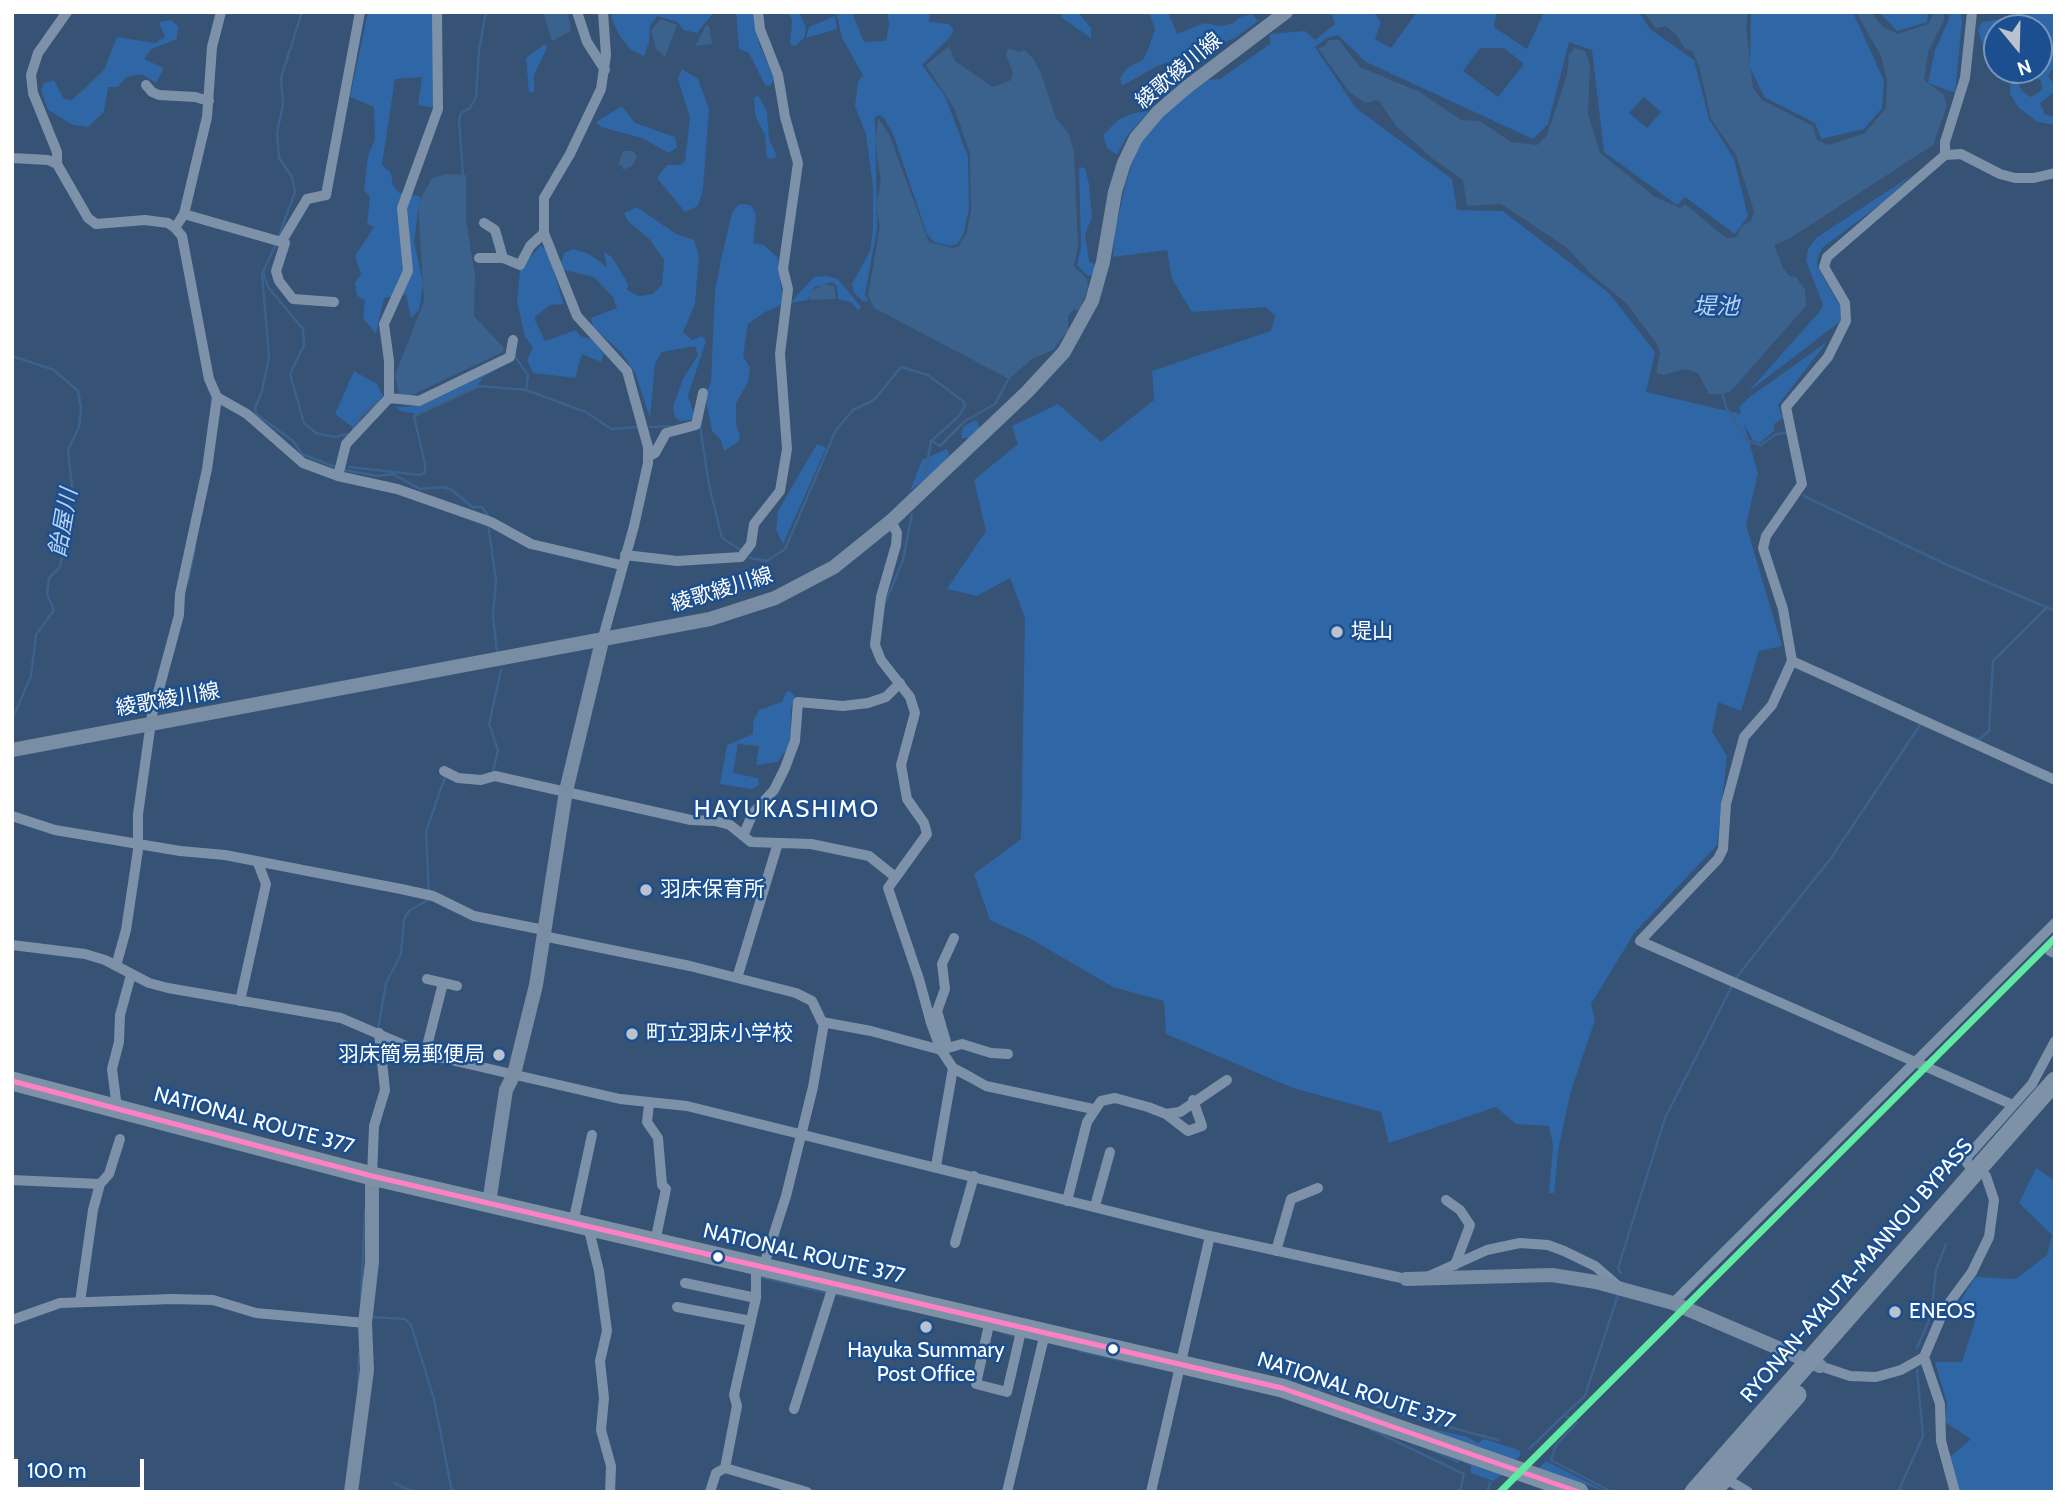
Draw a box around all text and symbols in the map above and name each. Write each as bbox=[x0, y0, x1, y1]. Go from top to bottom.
north arrow bbox=[1983, 14, 2053, 84]
street label: 綾歌綾川線 bbox=[1131, 28, 1227, 114]
text: N bbox=[2014, 54, 2034, 80]
water label: 堤池 bbox=[1693, 293, 1739, 321]
water label: 飴屋川 bbox=[44, 487, 84, 559]
street label: 綾歌綾川線 bbox=[668, 563, 776, 617]
place label: 堤山 bbox=[1351, 619, 1393, 645]
marker: 堤山 bbox=[1329, 624, 1345, 640]
street label: 綾歌綾川線 bbox=[114, 678, 222, 722]
district label: HAYUKASHIMO bbox=[695, 796, 879, 824]
place label: 羽床保育所 bbox=[660, 877, 765, 903]
marker: 羽床保育所 bbox=[638, 882, 654, 898]
place label: 町立羽床小学校 bbox=[646, 1021, 793, 1047]
marker: 町立羽床小学校 bbox=[624, 1026, 640, 1042]
place label: 羽床簡易郵便局 bbox=[338, 1042, 485, 1068]
marker: 羽床簡易郵便局 bbox=[491, 1047, 507, 1063]
street label: NATIONAL ROUTE 377 bbox=[151, 1082, 357, 1160]
street label: RYONAN-AYAUTA-MANNOU BYPASS bbox=[1736, 1134, 1978, 1408]
street label: NATIONAL ROUTE 377 bbox=[701, 1219, 907, 1289]
unlabelled marker bbox=[711, 1250, 725, 1264]
place label: ENEOS bbox=[1909, 1299, 1975, 1325]
marker: ENEOS bbox=[1887, 1304, 1903, 1320]
marker: Hayuka Summary Post Office bbox=[918, 1319, 934, 1335]
place label: Hayuka Summary Post Office bbox=[847, 1338, 1005, 1388]
unlabelled marker bbox=[1106, 1342, 1120, 1356]
street label: NATIONAL ROUTE 377 bbox=[1254, 1347, 1458, 1435]
scale bar bbox=[18, 1444, 147, 1488]
text: 100 m bbox=[27, 1458, 86, 1483]

